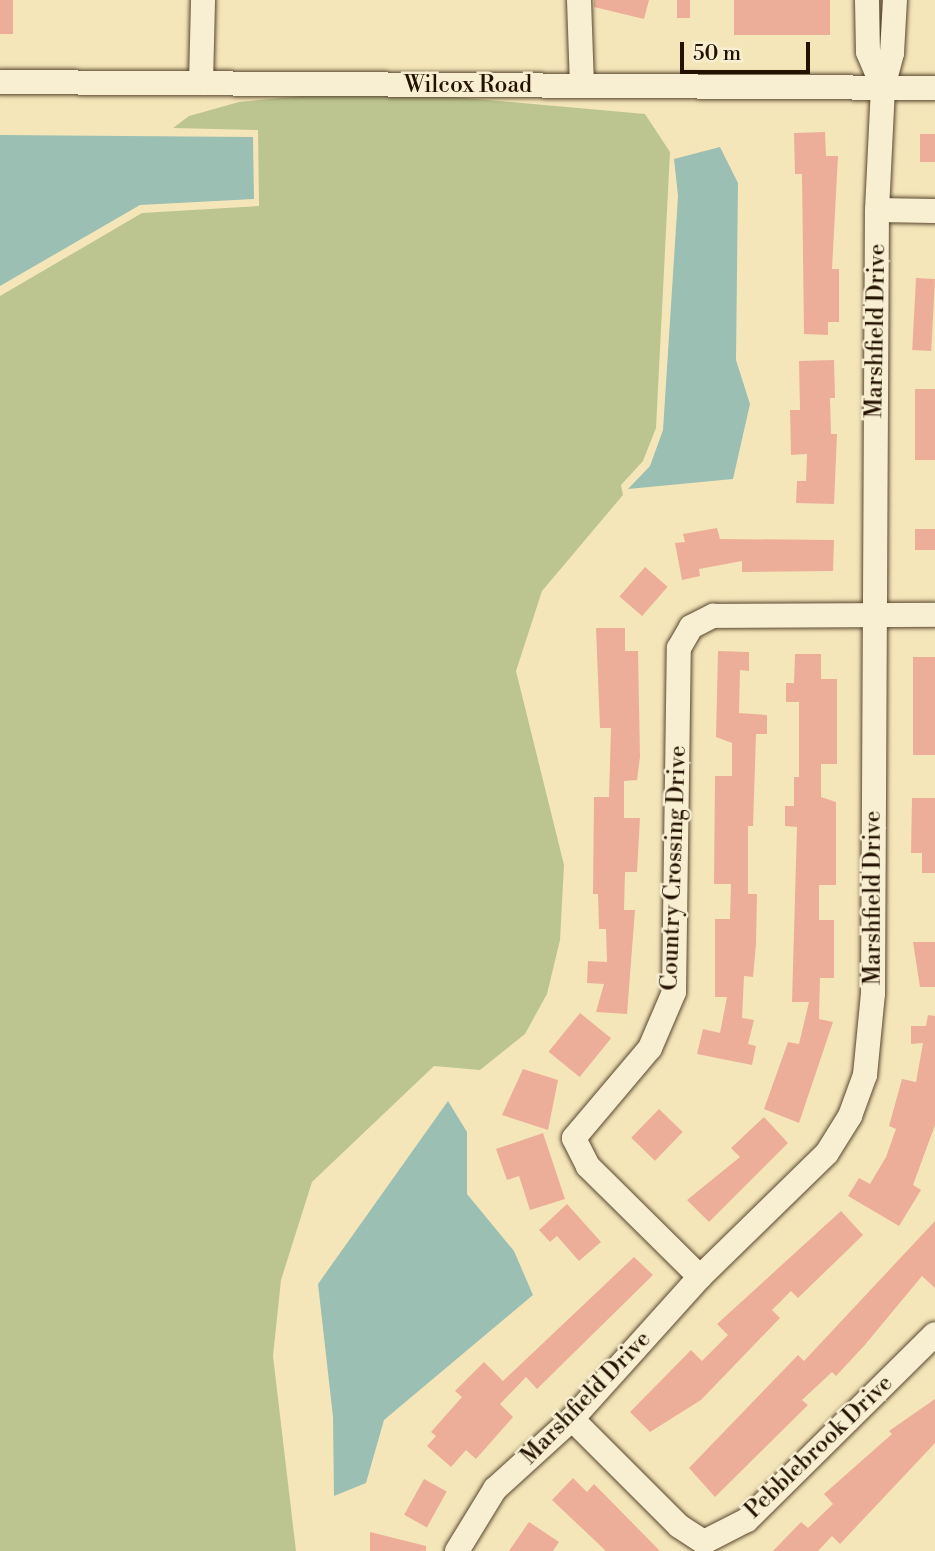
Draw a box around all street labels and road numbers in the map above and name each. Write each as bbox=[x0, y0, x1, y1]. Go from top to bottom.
street label: Wilcox Road bbox=[404, 71, 532, 99]
street label: Marshfield Drive bbox=[861, 243, 891, 419]
street label: Country Crossing Drive bbox=[656, 745, 692, 991]
street label: Marshfield Drive bbox=[859, 811, 887, 985]
street label: Marshfield Drive bbox=[515, 1326, 657, 1470]
street label: Pebblebrook Drive bbox=[739, 1370, 899, 1524]

